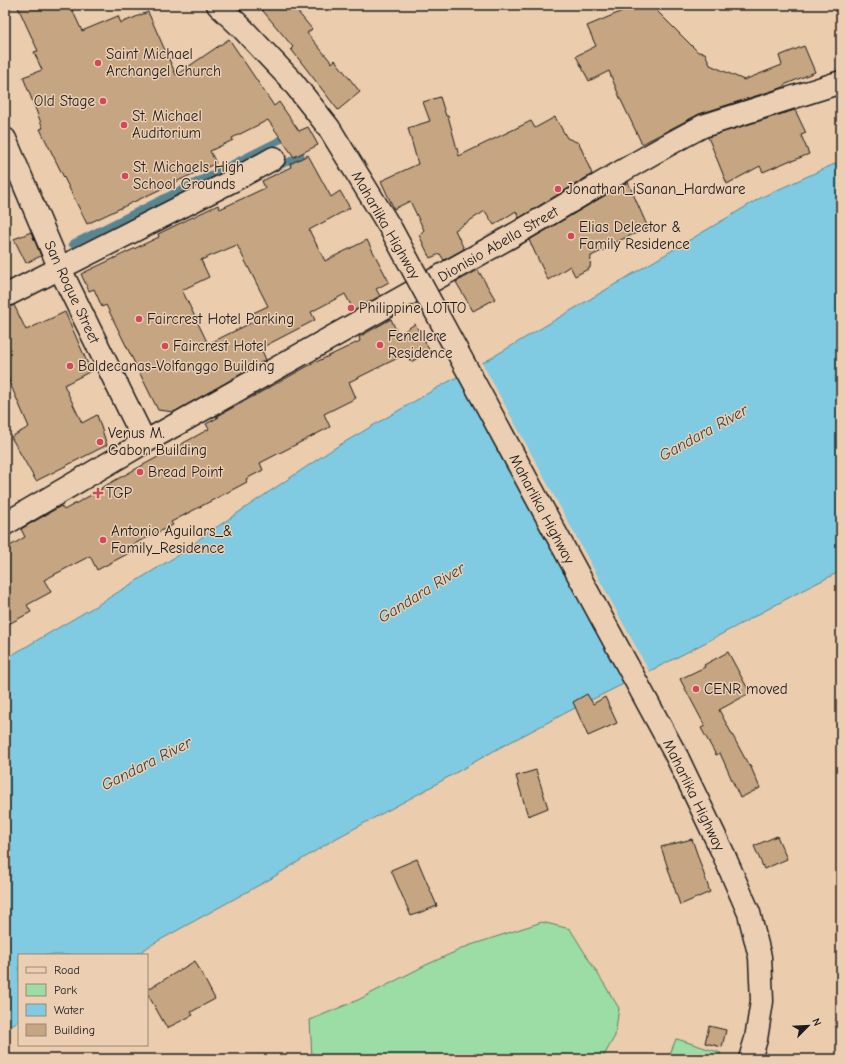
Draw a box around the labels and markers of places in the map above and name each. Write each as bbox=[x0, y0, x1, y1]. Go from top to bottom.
place label: Saint Michael Archangel Church bbox=[106, 45, 221, 80]
marker: Saint Michael Archangel Church bbox=[93, 58, 103, 68]
place label: Old Stage bbox=[34, 92, 95, 110]
marker: Old Stage bbox=[98, 96, 108, 106]
place label: St. Michael Auditorium bbox=[132, 107, 202, 142]
marker: St. Michael Auditorium bbox=[119, 120, 129, 130]
place label: St. Michaels High School Grounds bbox=[133, 158, 244, 193]
marker: St. Michaels High School Grounds bbox=[120, 171, 130, 181]
place label: Jonathan_iSanan_Hardware bbox=[566, 180, 746, 198]
marker: Jonathan_iSanan_Hardware bbox=[553, 184, 563, 194]
place label: Elias Delector & Family Residence bbox=[579, 218, 690, 253]
marker: Elias Delector & Family Residence bbox=[566, 231, 576, 241]
place label: Philippine LOTTO bbox=[359, 299, 466, 317]
marker: Philippine LOTTO bbox=[346, 303, 356, 313]
place label: Faircrest Hotel Parking bbox=[147, 310, 294, 328]
marker: Faircrest Hotel Parking bbox=[134, 314, 144, 324]
place label: Fenellere Residence bbox=[388, 327, 453, 362]
place label: Faircrest Hotel bbox=[173, 337, 267, 355]
marker: Fenellere Residence bbox=[375, 340, 385, 350]
marker: Faircrest Hotel bbox=[160, 341, 170, 351]
place label: Baldecanas-Volfanggo Building bbox=[78, 357, 275, 375]
marker: Baldecanas-Volfanggo Building bbox=[65, 361, 75, 371]
place label: Venus M. Gabon Building bbox=[108, 424, 207, 459]
marker: Venus M. Gabon Building bbox=[95, 437, 105, 447]
place label: Bread Point bbox=[148, 463, 224, 481]
marker: Bread Point bbox=[135, 467, 145, 477]
place label: TGP bbox=[106, 484, 133, 502]
marker: TGP bbox=[93, 488, 103, 498]
place label: Antonio Aguilars_& Family_Residence bbox=[111, 522, 232, 557]
marker: Antonio Aguilars_& Family_Residence bbox=[98, 535, 108, 545]
place label: CENR moved bbox=[704, 680, 788, 698]
marker: CENR moved bbox=[691, 684, 701, 694]

